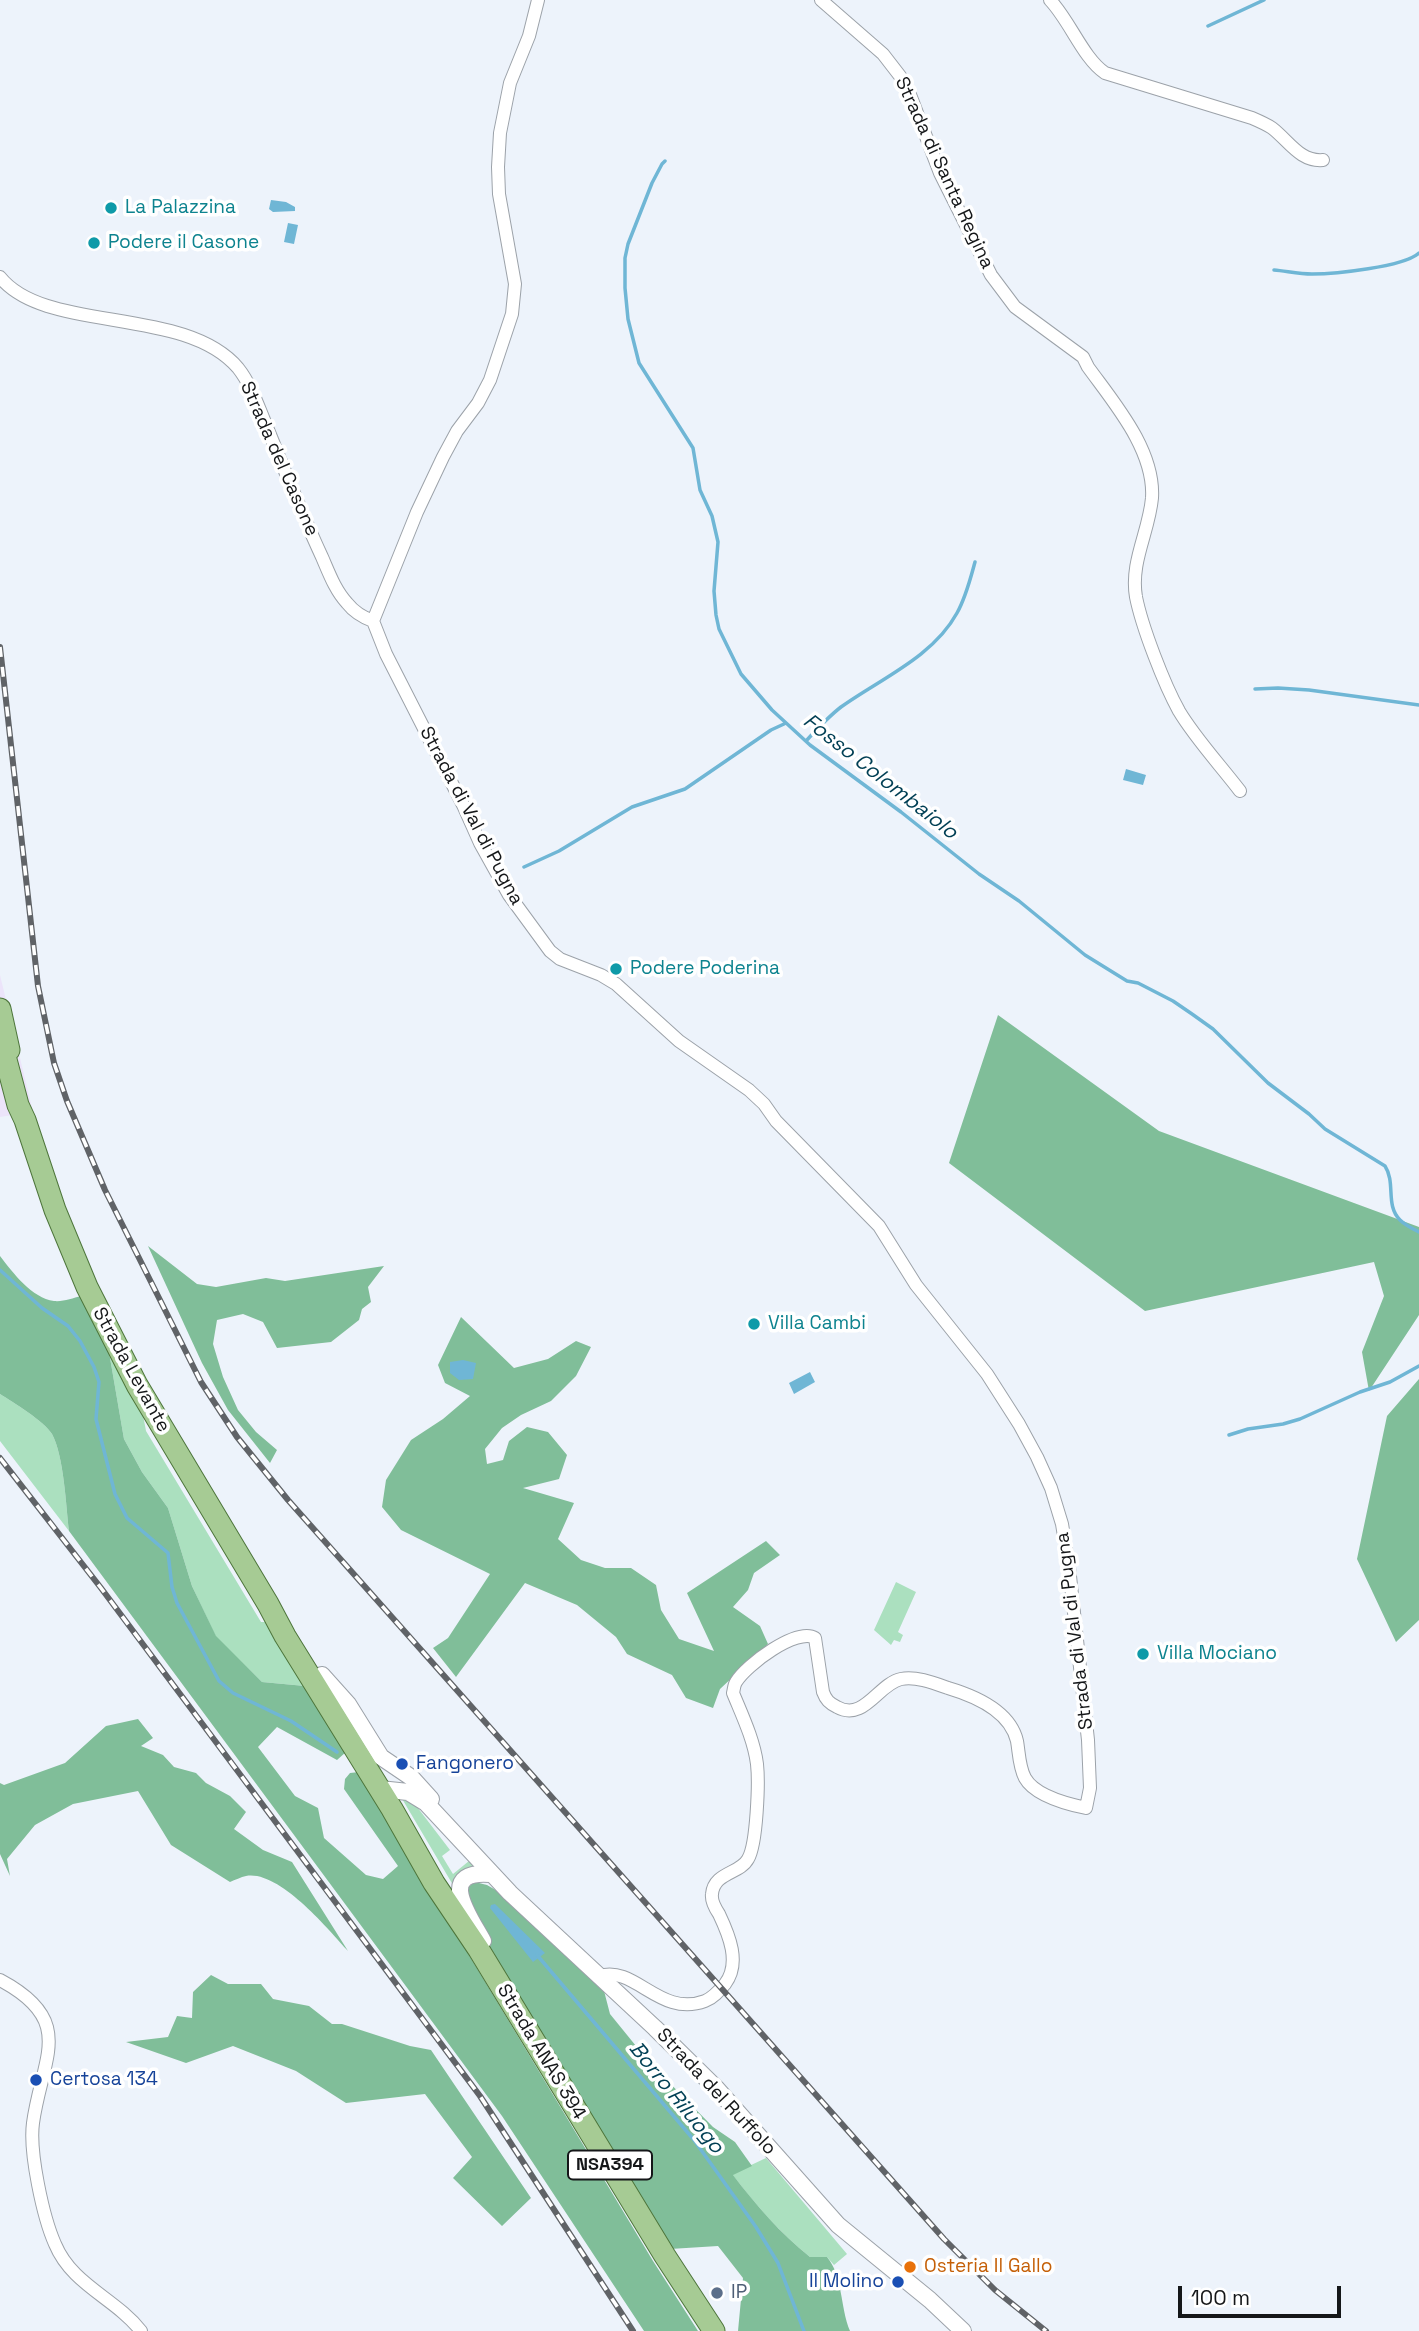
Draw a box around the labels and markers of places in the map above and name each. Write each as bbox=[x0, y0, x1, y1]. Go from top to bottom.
place label: La Palazzina bbox=[125, 197, 236, 219]
marker: La Palazzina bbox=[103, 200, 119, 216]
place label: Podere il Casone bbox=[108, 232, 259, 254]
marker: Podere il Casone bbox=[86, 235, 102, 251]
place label: Podere Poderina bbox=[630, 958, 780, 980]
marker: Podere Poderina bbox=[608, 961, 624, 977]
place label: Villa Cambi bbox=[768, 1313, 866, 1335]
marker: Villa Cambi bbox=[746, 1316, 762, 1332]
place label: Villa Mociano bbox=[1157, 1643, 1277, 1665]
marker: Villa Mociano bbox=[1135, 1646, 1151, 1662]
place label: Fangonero bbox=[416, 1753, 514, 1775]
marker: Fangonero bbox=[394, 1756, 410, 1772]
place label: Certosa 134 bbox=[50, 2069, 158, 2091]
marker: Certosa 134 bbox=[28, 2072, 44, 2088]
place label: Osteria Il Gallo bbox=[924, 2256, 1052, 2278]
marker: Osteria Il Gallo bbox=[902, 2259, 918, 2275]
place label: Il Molino bbox=[809, 2271, 884, 2293]
marker: Il Molino bbox=[890, 2274, 906, 2290]
place label: IP bbox=[731, 2282, 747, 2304]
marker: IP bbox=[709, 2285, 725, 2301]

